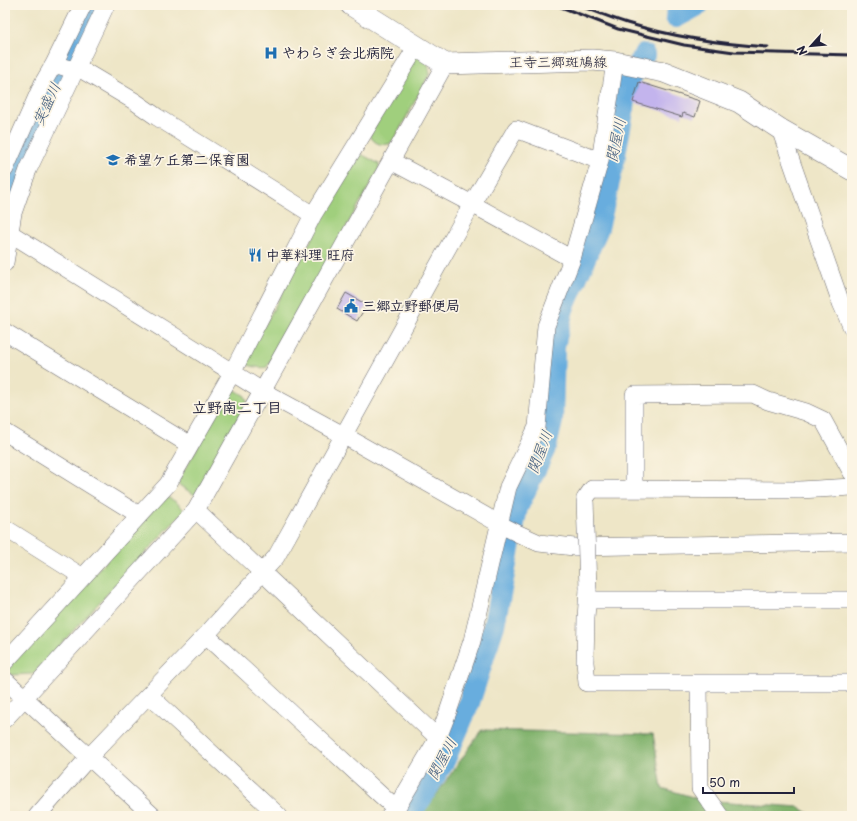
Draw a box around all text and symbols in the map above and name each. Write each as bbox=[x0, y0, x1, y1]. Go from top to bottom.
north arrow bbox=[791, 26, 831, 66]
place label: やわらぎ会北病院 bbox=[282, 42, 394, 63]
text: N bbox=[792, 43, 811, 59]
hospital icon: やわらぎ会北病院 bbox=[263, 45, 279, 61]
street label: 王寺三郷斑鳩線 bbox=[509, 51, 607, 72]
water label: 実盛川 bbox=[26, 78, 66, 129]
water label: 関屋川 bbox=[599, 115, 630, 164]
place label: 希望ケ丘第二保育園 bbox=[124, 149, 250, 170]
school or university icon: 希望ケ丘第二保育園 bbox=[105, 152, 121, 168]
place label: 中華料理 旺府 bbox=[266, 244, 355, 265]
restaurant icon: 中華料理 旺府 bbox=[247, 247, 263, 263]
place label: 三郷立野郵便局 bbox=[362, 295, 460, 316]
public building icon: 三郷立野郵便局 bbox=[343, 298, 359, 314]
district label: 立野南二丁目 bbox=[192, 395, 282, 418]
water label: 関屋川 bbox=[520, 426, 557, 477]
water label: 関屋川 bbox=[420, 733, 461, 784]
scale bar bbox=[703, 769, 794, 795]
text: 50 m bbox=[709, 773, 740, 791]

